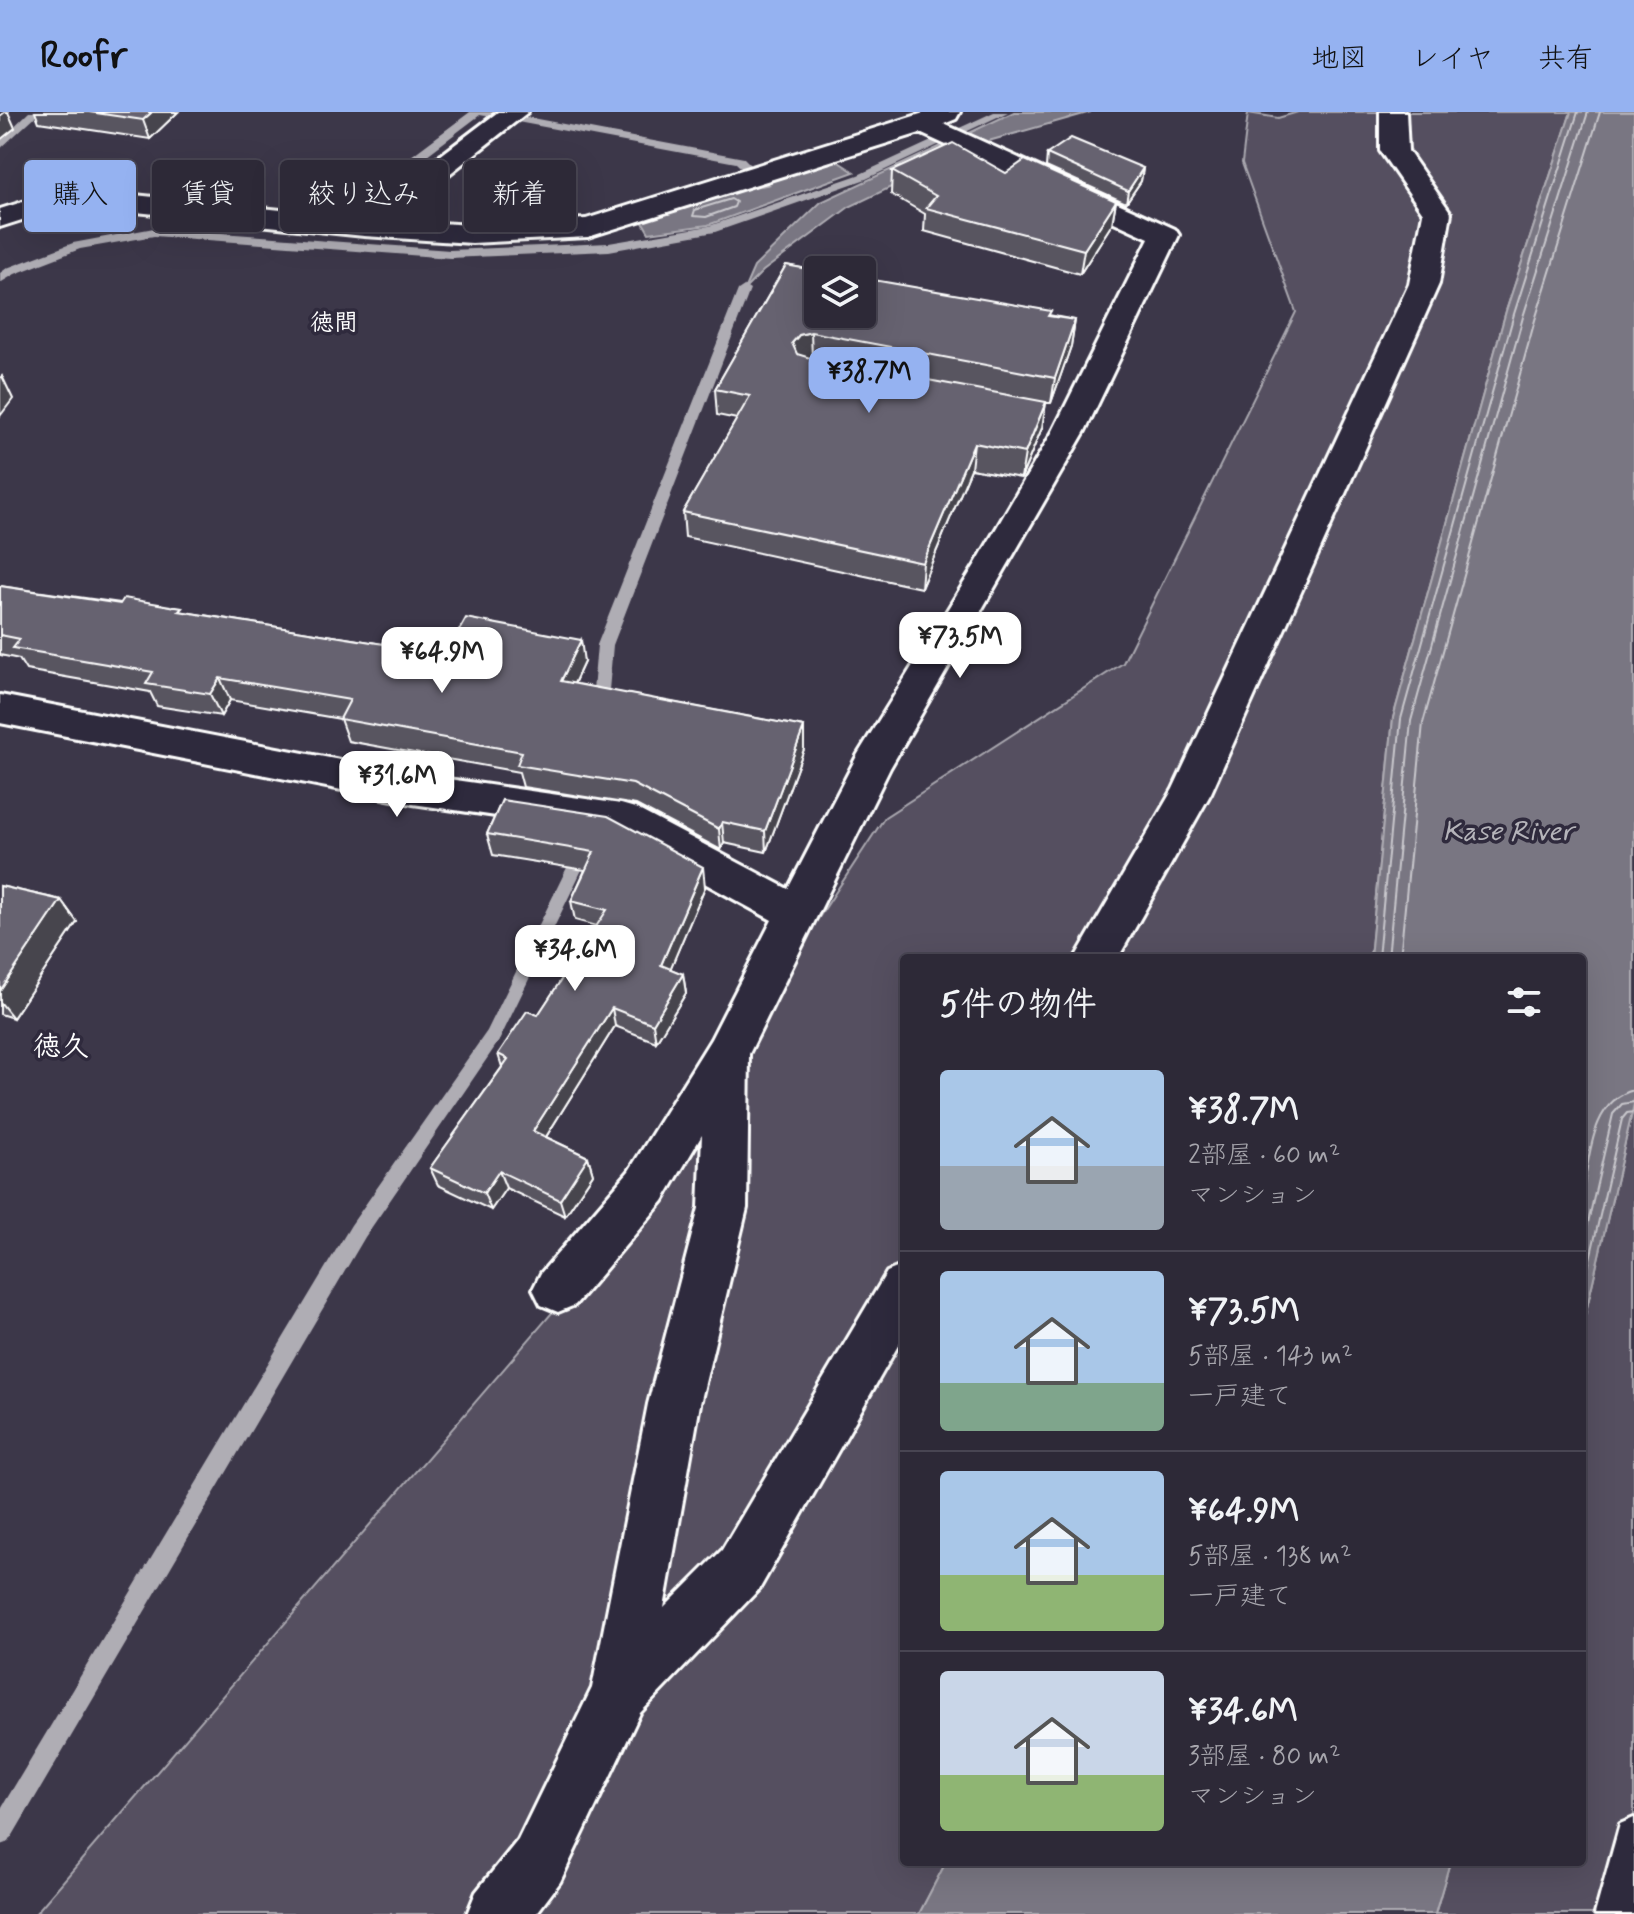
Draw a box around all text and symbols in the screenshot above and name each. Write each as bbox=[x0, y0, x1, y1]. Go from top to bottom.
text: Roofr bbox=[40, 32, 127, 81]
text: 地図 bbox=[1311, 41, 1367, 78]
text: レイヤ bbox=[1411, 41, 1494, 78]
text: 共有 bbox=[1538, 41, 1594, 78]
chip: 購入 bbox=[24, 160, 136, 232]
chip: 賃貸 bbox=[152, 160, 264, 232]
chip: 絞り込み bbox=[280, 160, 448, 232]
chip: 新着 bbox=[464, 160, 576, 232]
map controls bbox=[804, 256, 876, 328]
button: layers bbox=[804, 256, 876, 328]
district label: 徳間 bbox=[310, 308, 358, 339]
pin: ¥38.7M bbox=[804, 347, 934, 415]
text: ¥38.7M bbox=[827, 356, 912, 390]
pin: ¥73.5M bbox=[895, 612, 1025, 680]
text: ¥73.5M bbox=[917, 621, 1003, 655]
pin: ¥64.9M bbox=[377, 627, 507, 695]
text: ¥64.9M bbox=[399, 636, 485, 670]
pin: ¥31.6M bbox=[332, 751, 462, 819]
text: ¥31.6M bbox=[357, 760, 437, 794]
water label: Kase River bbox=[1443, 814, 1577, 851]
pin: ¥34.6M bbox=[510, 925, 640, 993]
text: ¥34.6M bbox=[533, 934, 617, 968]
icon: filters bbox=[1502, 980, 1546, 1024]
text: 5件の物件 bbox=[940, 983, 1096, 1028]
district label: 徳久 bbox=[33, 1029, 89, 1066]
text: ¥38.7M bbox=[1188, 1088, 1299, 1133]
icon: home bbox=[1004, 1102, 1100, 1198]
text: 2部屋 · 60 m² bbox=[1188, 1139, 1340, 1173]
text: マンション bbox=[1188, 1179, 1317, 1213]
text: ¥73.5M bbox=[1188, 1289, 1300, 1334]
icon: home bbox=[1004, 1303, 1100, 1399]
text: 5部屋 · 143 m² bbox=[1188, 1340, 1353, 1374]
text: 一戸建て bbox=[1188, 1380, 1292, 1414]
text: ¥64.9M bbox=[1188, 1489, 1299, 1534]
icon: home bbox=[1004, 1503, 1100, 1599]
text: 5部屋 · 138 m² bbox=[1188, 1540, 1352, 1574]
text: 一戸建て bbox=[1188, 1580, 1292, 1614]
text: ¥34.6M bbox=[1188, 1689, 1298, 1734]
icon: home bbox=[1004, 1703, 1100, 1799]
text: 3部屋 · 80 m² bbox=[1188, 1740, 1341, 1774]
text: マンション bbox=[1188, 1780, 1317, 1814]

